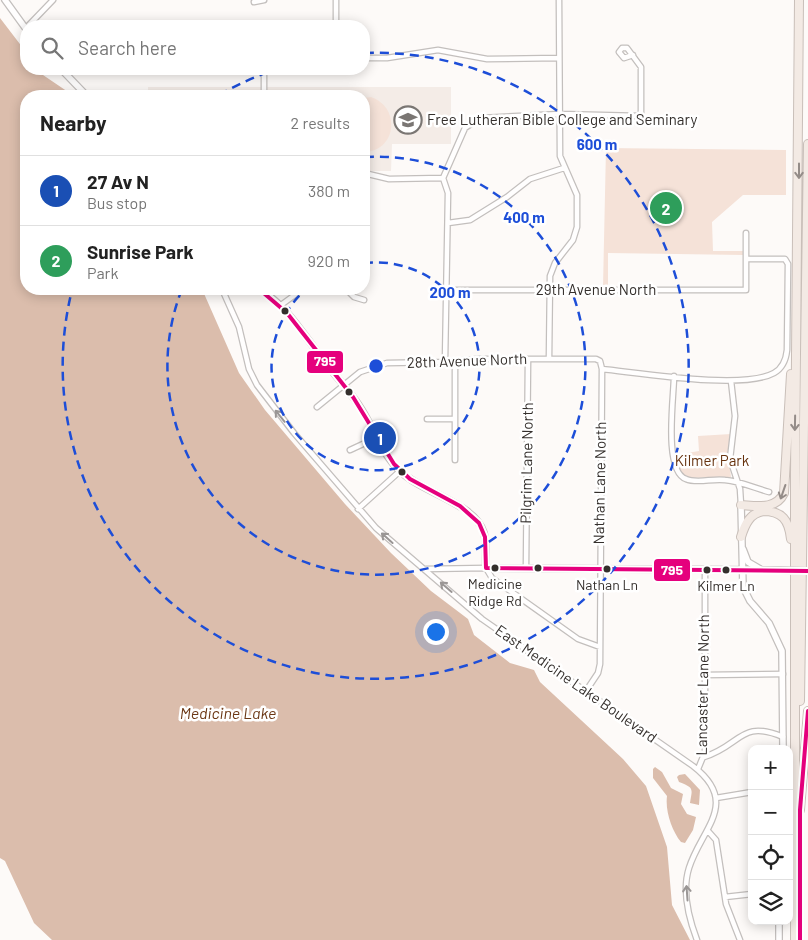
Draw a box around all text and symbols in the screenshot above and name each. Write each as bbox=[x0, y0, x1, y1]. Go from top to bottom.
search box bbox=[20, 20, 370, 75]
icon: search bbox=[38, 34, 66, 62]
text: Search here bbox=[78, 36, 177, 59]
school or university icon: Free Lutheran Bible College and Seminary bbox=[393, 105, 423, 135]
text: Nearby bbox=[40, 110, 106, 135]
place label: Free Lutheran Bible College and Seminary bbox=[427, 110, 697, 128]
text: 2 results bbox=[291, 113, 350, 132]
text: 600 m bbox=[577, 135, 617, 153]
one-way arrow bbox=[794, 162, 804, 179]
text: 27 Av N bbox=[87, 170, 149, 193]
text: 1 bbox=[53, 181, 59, 200]
text: 380 m bbox=[308, 181, 350, 200]
pin: 2 bbox=[650, 189, 682, 227]
text: Bus stop bbox=[87, 193, 147, 212]
text: 400 m bbox=[503, 208, 545, 226]
text: Sunrise Park bbox=[87, 240, 194, 263]
text: 2 bbox=[52, 251, 60, 270]
text: 920 m bbox=[308, 251, 350, 270]
text: Park bbox=[87, 263, 118, 282]
street label: 29th Avenue North bbox=[536, 280, 656, 298]
text: 200 m bbox=[429, 283, 471, 301]
unlabelled marker bbox=[280, 306, 290, 316]
street label: 28th Avenue North bbox=[406, 349, 528, 371]
line badge: 795 bbox=[306, 350, 344, 374]
text: 795 bbox=[314, 352, 336, 369]
centre of rings bbox=[367, 357, 385, 375]
unlabelled marker bbox=[344, 387, 354, 397]
street label: Pilgrim Lane North bbox=[516, 402, 536, 524]
one-way arrow bbox=[275, 410, 286, 423]
one-way arrow bbox=[790, 415, 800, 431]
pin: 1 bbox=[364, 419, 396, 457]
street label: Nathan Lane North bbox=[589, 421, 609, 544]
park label: Kilmer Park bbox=[675, 451, 750, 469]
unlabelled marker bbox=[397, 467, 407, 477]
one-way arrow bbox=[778, 484, 787, 499]
one-way arrow bbox=[381, 532, 394, 543]
line badge: 795 bbox=[653, 558, 691, 582]
text: 795 bbox=[661, 561, 683, 578]
marker: Medicine Ridge Rd bbox=[490, 563, 500, 573]
unlabelled marker bbox=[533, 563, 543, 573]
marker: Nathan Ln bbox=[602, 564, 612, 574]
unlabelled marker bbox=[702, 565, 712, 575]
marker: Kilmer Ln bbox=[721, 565, 731, 575]
place label: Medicine Ridge Rd bbox=[468, 575, 522, 609]
place label: Nathan Ln bbox=[576, 576, 638, 593]
place label: Kilmer Ln bbox=[697, 577, 755, 594]
one-way arrow bbox=[439, 581, 452, 593]
street label: Lancaster Lane North bbox=[692, 614, 712, 756]
your location bbox=[423, 619, 449, 645]
street label: East Medicine Lake Boulevard bbox=[492, 620, 661, 746]
water label: Medicine Lake bbox=[180, 703, 276, 722]
map controls bbox=[748, 745, 793, 925]
button: + bbox=[748, 745, 793, 790]
button: − bbox=[748, 790, 793, 835]
button: locate bbox=[748, 835, 793, 880]
button: layers bbox=[748, 880, 793, 925]
one-way arrow bbox=[682, 885, 691, 901]

